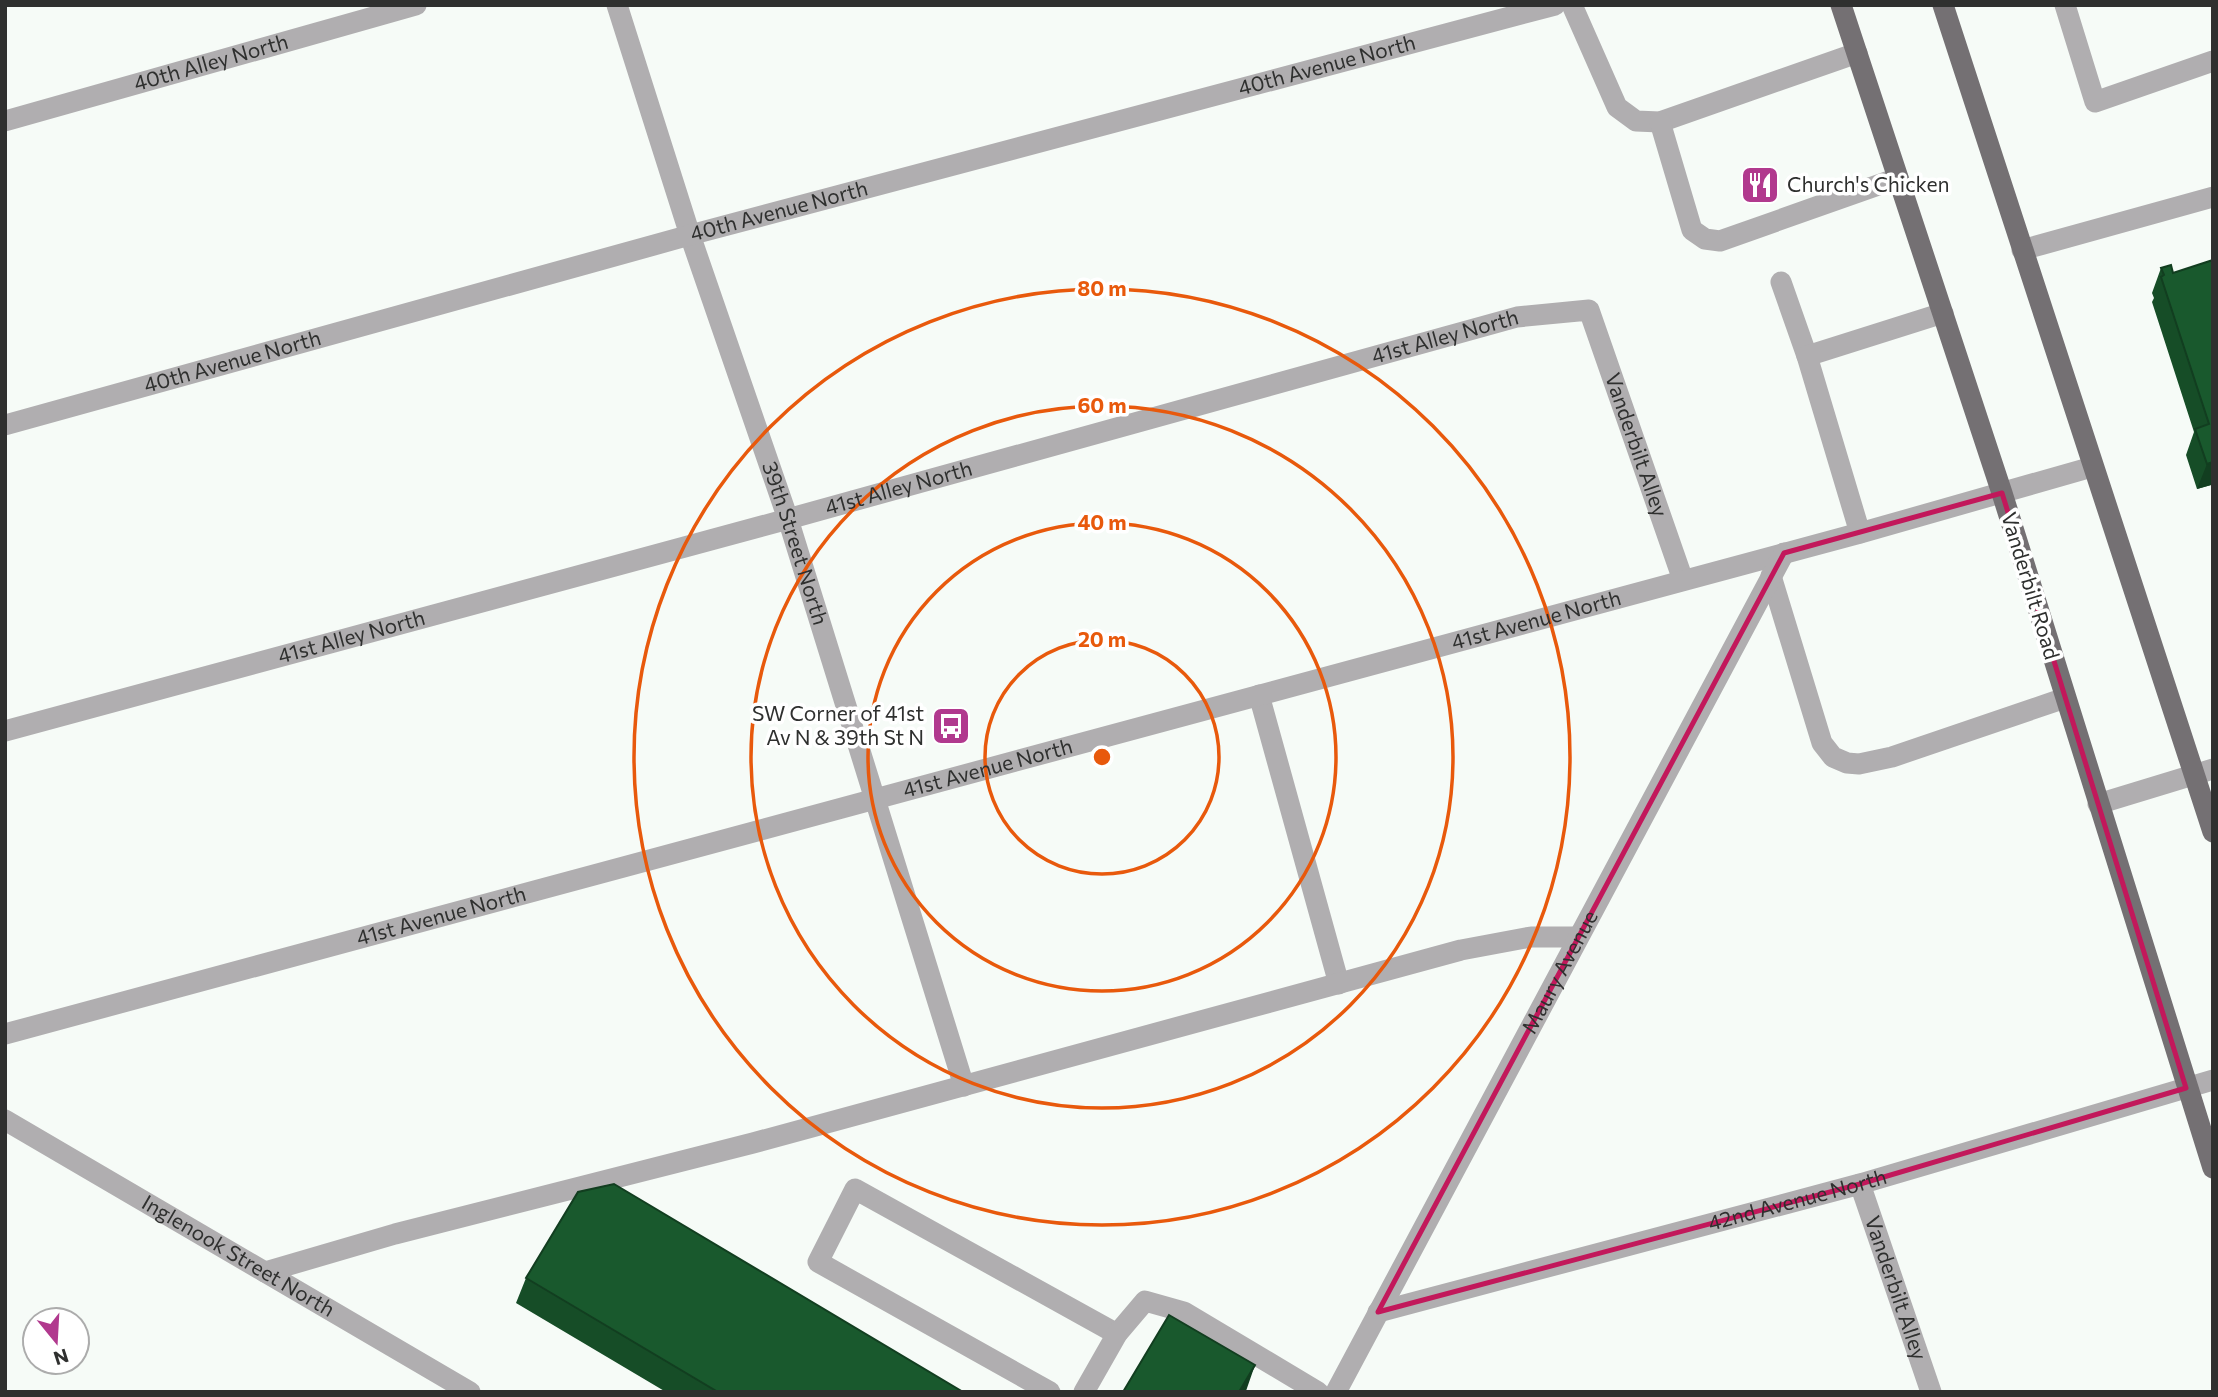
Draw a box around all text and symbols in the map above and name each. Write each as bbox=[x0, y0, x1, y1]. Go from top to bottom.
street label: 40th Alley North bbox=[130, 28, 291, 95]
street label: 40th Avenue North bbox=[1235, 29, 1418, 100]
restaurant icon: Church's Chicken bbox=[1739, 164, 1781, 206]
place label: Church's Chicken bbox=[1787, 171, 1950, 196]
street label: 40th Avenue North bbox=[687, 174, 870, 245]
text: 80 m bbox=[1077, 275, 1127, 300]
street label: 41st Alley North bbox=[1368, 303, 1521, 368]
street label: 40th Avenue North bbox=[141, 324, 323, 397]
street label: Vanderbilt Alley bbox=[1601, 369, 1674, 520]
text: 60 m bbox=[1077, 392, 1127, 417]
street label: 41st Alley North bbox=[822, 455, 975, 519]
street label: 39th Street North bbox=[758, 458, 834, 628]
text: 40 m bbox=[1077, 509, 1127, 534]
street label: Vanderbilt Road bbox=[1997, 509, 2066, 662]
street label: 41st Avenue North bbox=[1448, 584, 1623, 654]
street label: 41st Alley North bbox=[275, 604, 428, 668]
text: 20 m bbox=[1078, 626, 1126, 651]
place label: SW Corner of 41st Av N & 39th St N bbox=[752, 700, 924, 749]
bus stop icon: SW Corner of 41st Av N & 39th St N bbox=[930, 705, 972, 747]
street label: 41st Avenue North bbox=[900, 732, 1075, 802]
centre of rings bbox=[1090, 745, 1114, 769]
street label: 41st Avenue North bbox=[353, 880, 529, 950]
street label: Maury Avenue bbox=[1516, 906, 1602, 1037]
street label: 42nd Avenue North bbox=[1705, 1163, 1889, 1235]
street label: Inglenook Street North bbox=[138, 1189, 340, 1321]
street label: Vanderbilt Alley bbox=[1861, 1212, 1933, 1363]
north arrow bbox=[21, 1306, 91, 1376]
text: N bbox=[51, 1345, 72, 1371]

